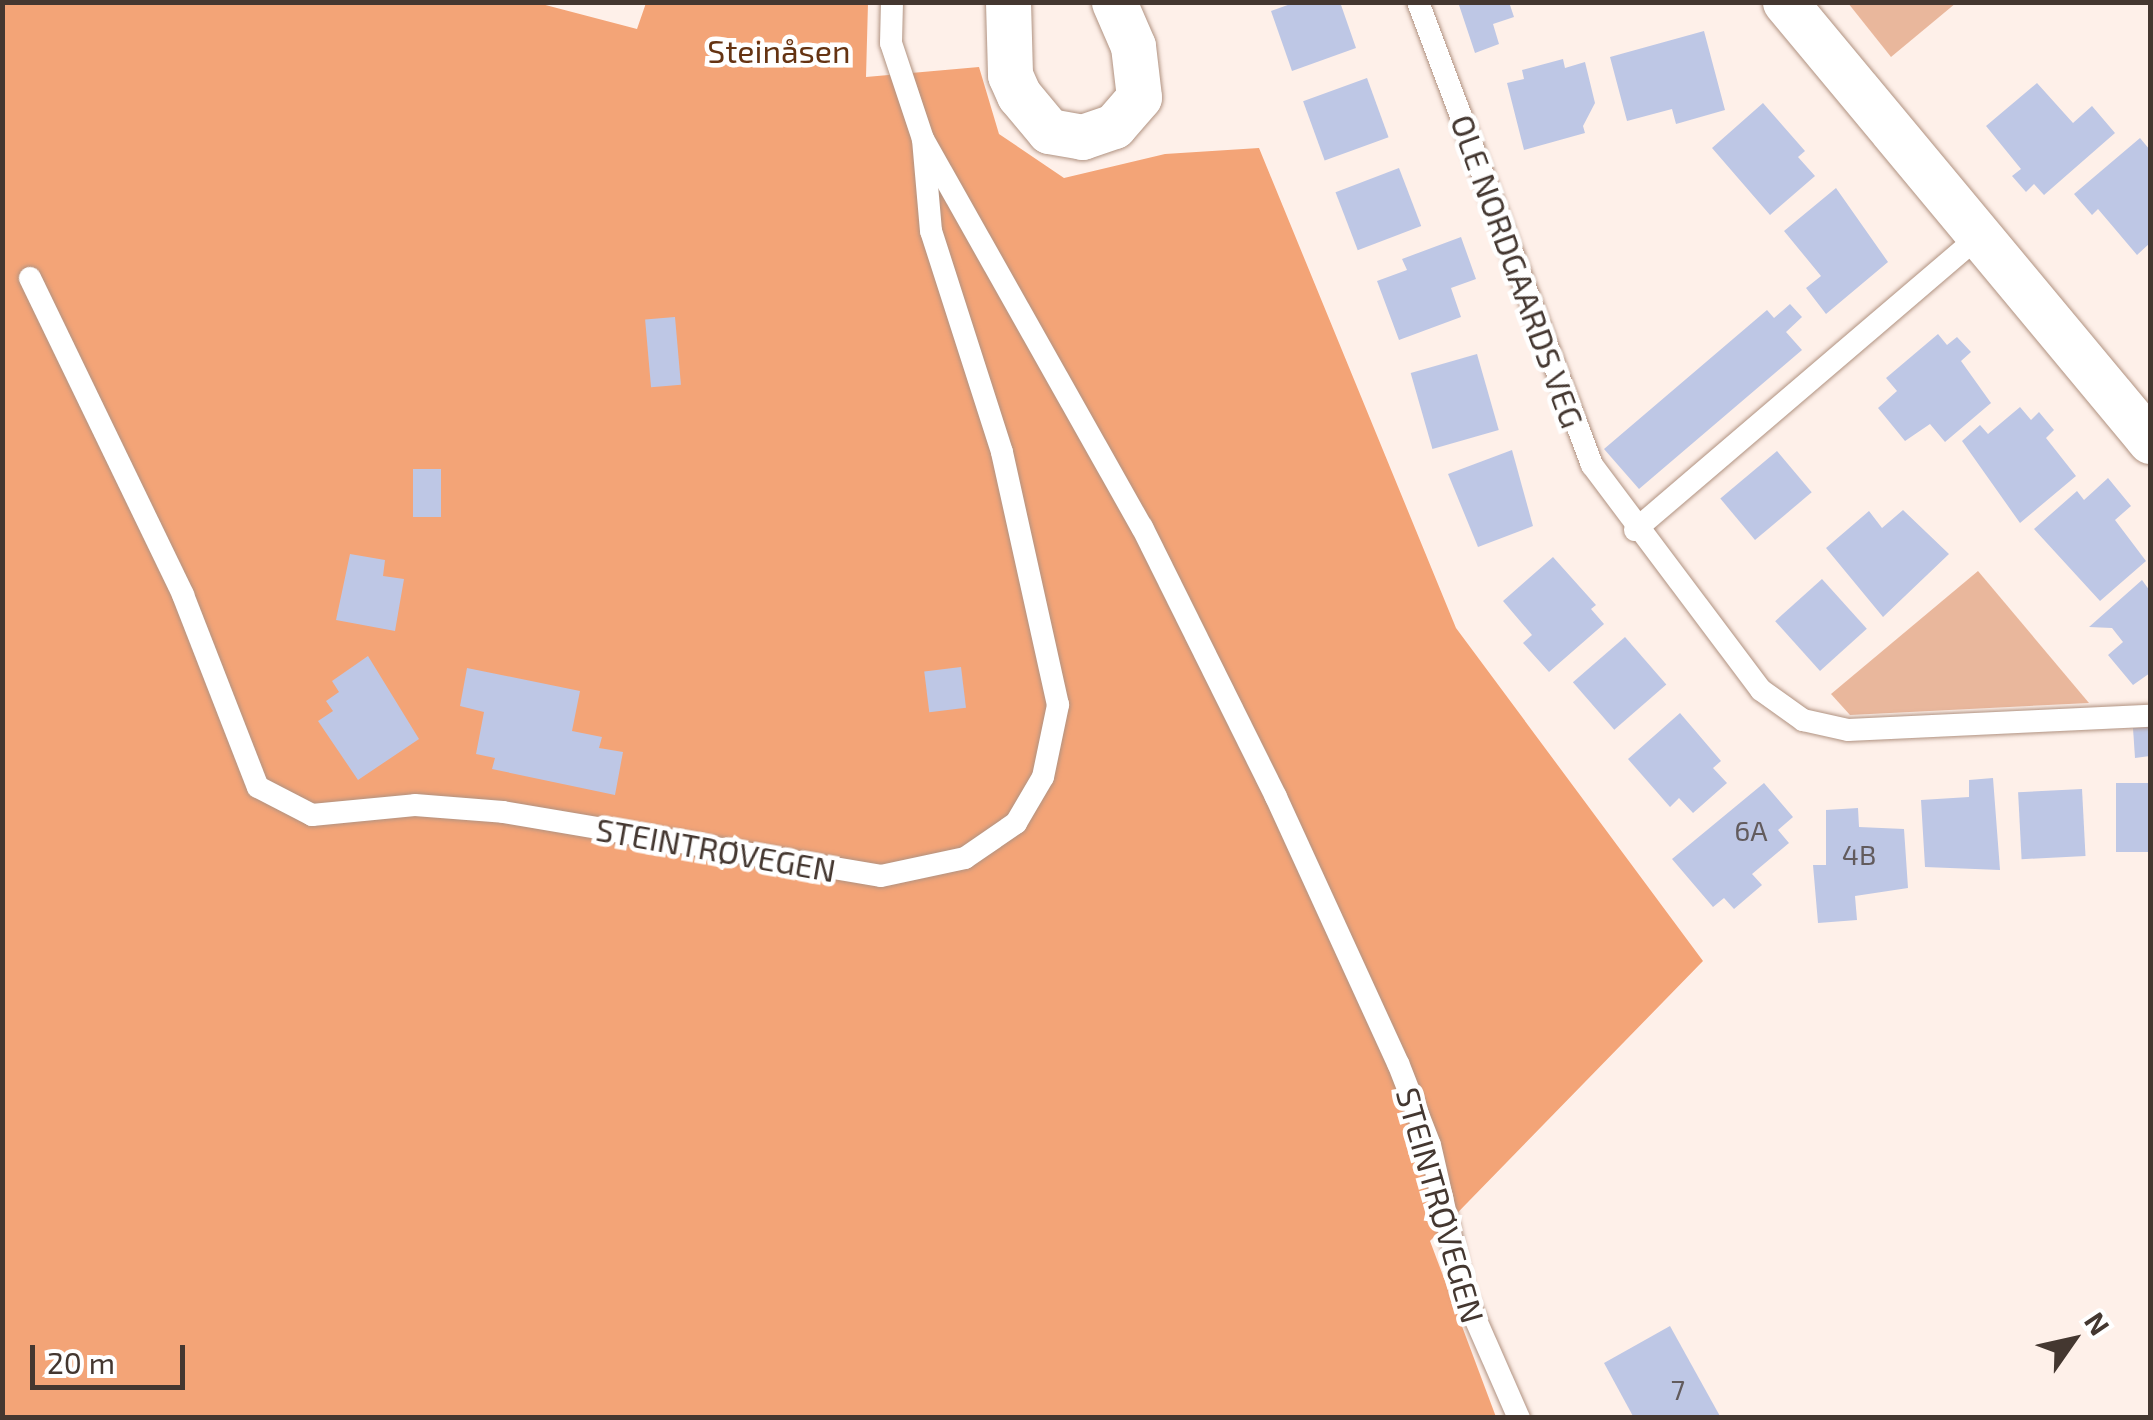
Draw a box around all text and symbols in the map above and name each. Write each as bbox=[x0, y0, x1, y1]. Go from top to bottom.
park label: Steinåsen bbox=[707, 31, 851, 69]
street label: OLE NORDGAARDS VEG bbox=[1443, 109, 1593, 433]
street label: STEINTRØVEGEN bbox=[593, 809, 839, 889]
house number: 6A bbox=[1734, 813, 1768, 847]
house number: 4B bbox=[1842, 837, 1876, 871]
street label: STEINTRØVEGEN bbox=[1389, 1083, 1493, 1327]
north arrow bbox=[2023, 1290, 2123, 1390]
text: N bbox=[2078, 1305, 2118, 1341]
scale bar bbox=[35, 1325, 190, 1387]
text: 20 m bbox=[47, 1344, 115, 1380]
house number: 7 bbox=[1671, 1372, 1685, 1406]

